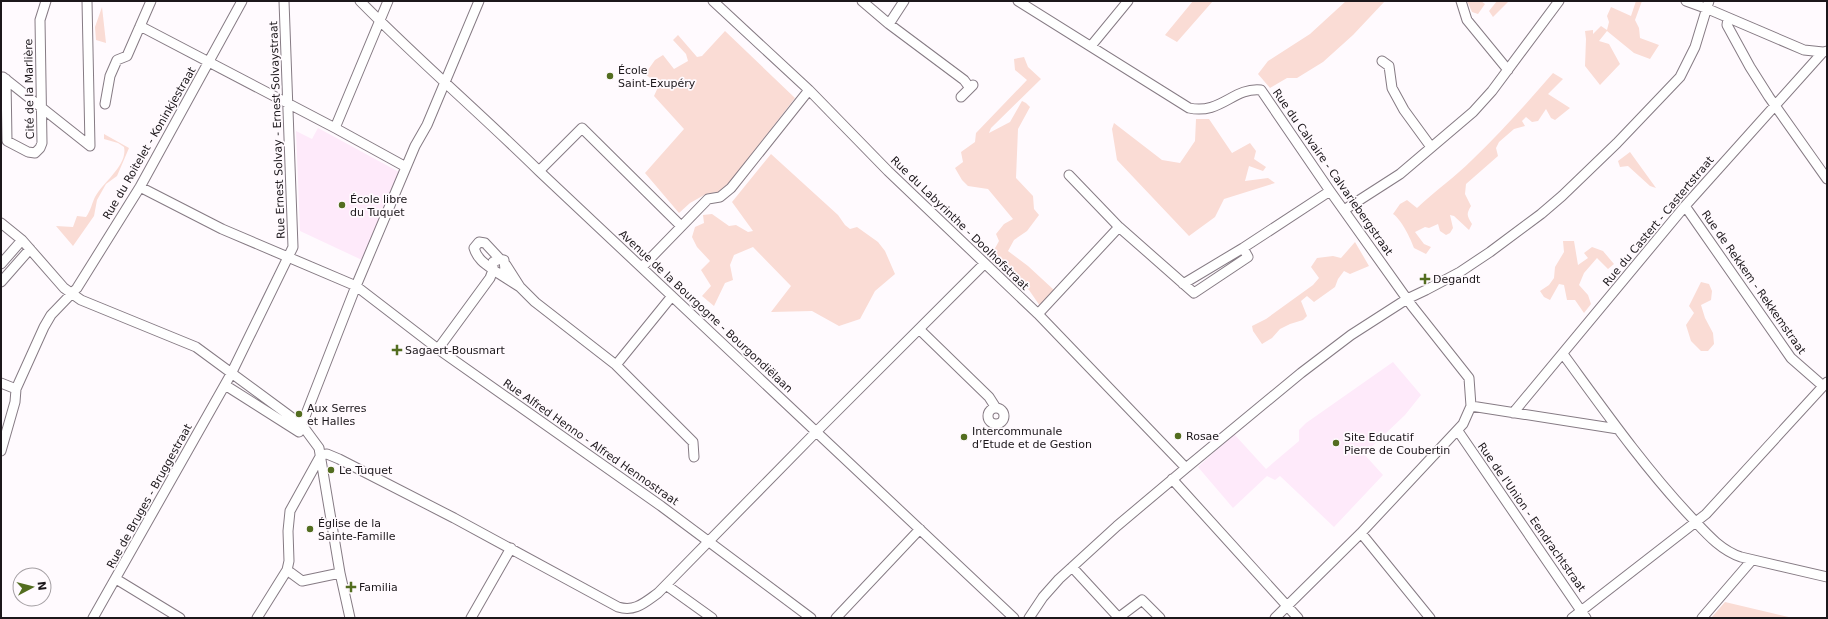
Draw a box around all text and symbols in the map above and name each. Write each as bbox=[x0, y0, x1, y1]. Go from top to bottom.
street label: Rue Ernest Solvay - Ernest Solvaystraat bbox=[267, 20, 288, 239]
street label: Cité de la Marlière bbox=[22, 38, 37, 139]
street label: Rue du Roitelet - Koninkjestraat bbox=[100, 64, 199, 222]
place label: École Saint-Exupéry bbox=[618, 64, 696, 90]
marker: École Saint-Exupéry bbox=[605, 71, 615, 81]
street label: Rue du Calvaire - Calvariebergstraat bbox=[1270, 87, 1396, 259]
street label: Rue du Castert - Castertstraat bbox=[1600, 153, 1717, 289]
street label: Rue du Labyrinthe - Doolhofstraat bbox=[888, 154, 1032, 293]
place label: École libre du Tuquet bbox=[350, 193, 407, 219]
marker: École libre du Tuquet bbox=[337, 200, 347, 210]
street label: Rue de Rekkem - Rekkemstraat bbox=[1699, 208, 1809, 357]
street label: Avenue de la Bourgogne - Bourgondiëlaan bbox=[616, 227, 795, 395]
place label: Degandt bbox=[1433, 273, 1481, 286]
marker: Degandt bbox=[1420, 274, 1430, 284]
place label: Sagaert-Bousmart bbox=[405, 344, 506, 357]
marker: Sagaert-Bousmart bbox=[392, 345, 402, 355]
street label: Rue Alfred Henno - Alfred Hennostraat bbox=[501, 377, 681, 509]
place label: Aux Serres et Halles bbox=[307, 402, 367, 428]
marker: Aux Serres et Halles bbox=[294, 409, 304, 419]
street label: Rue de Bruges - Bruggestraat bbox=[104, 421, 195, 571]
place label: Intercommunale d’Etude et de Gestion bbox=[972, 425, 1092, 451]
place label: Rosae bbox=[1186, 430, 1219, 443]
marker: Rosae bbox=[1173, 431, 1183, 441]
place label: Site Educatif Pierre de Coubertin bbox=[1344, 431, 1450, 457]
marker: Intercommunale d’Etude et de Gestion bbox=[959, 432, 969, 442]
marker: Site Educatif Pierre de Coubertin bbox=[1331, 438, 1341, 448]
street label: Rue de l'Union - Eendrachtstraat bbox=[1475, 440, 1589, 595]
place label: Le Tuquet bbox=[339, 464, 393, 477]
marker: Le Tuquet bbox=[326, 465, 336, 475]
place label: Église de la Sainte-Famille bbox=[318, 517, 396, 543]
marker: Église de la Sainte-Famille bbox=[305, 524, 315, 534]
north arrow bbox=[12, 567, 52, 607]
text: N bbox=[34, 580, 48, 591]
place label: Familia bbox=[359, 581, 398, 594]
marker: Familia bbox=[346, 582, 356, 592]

